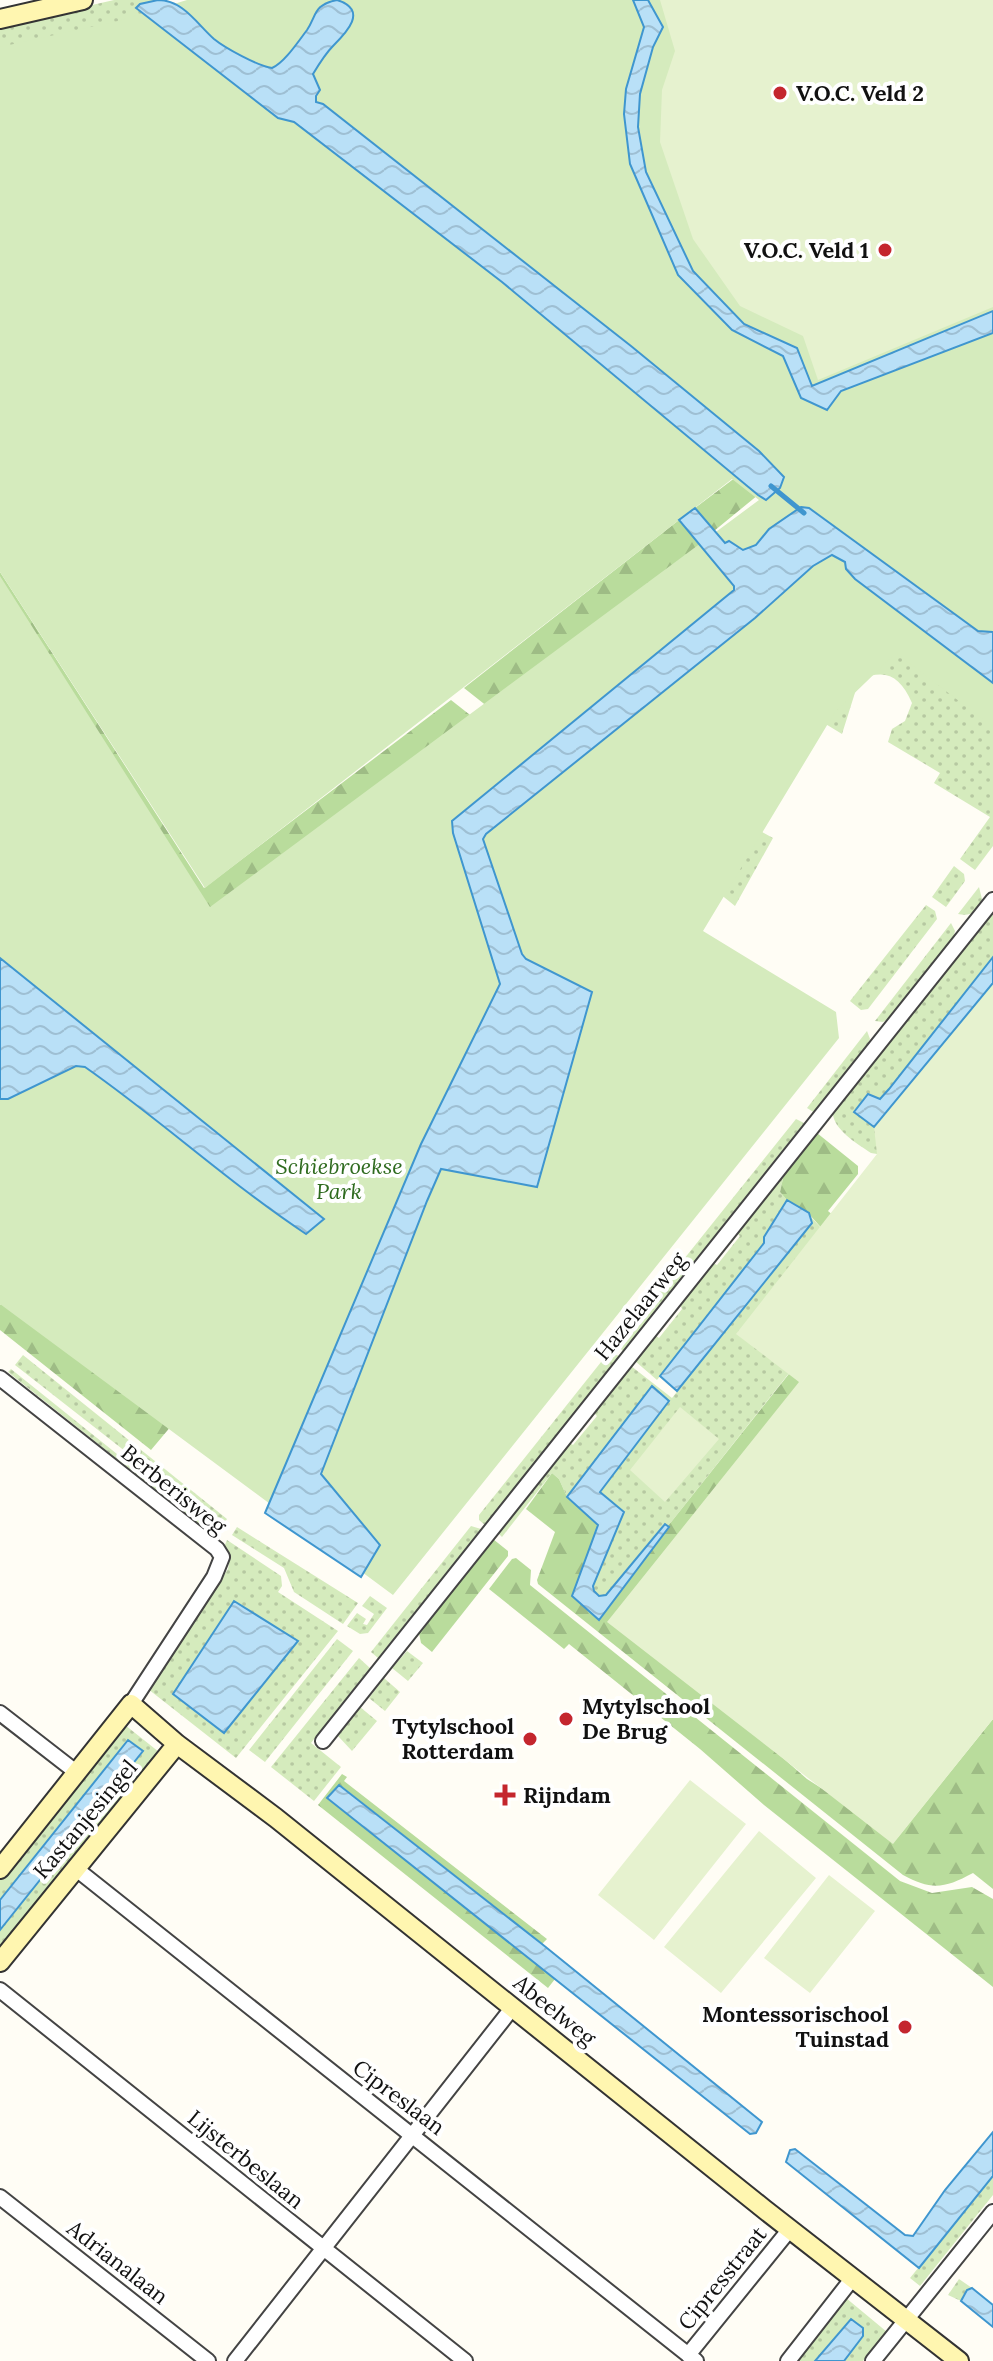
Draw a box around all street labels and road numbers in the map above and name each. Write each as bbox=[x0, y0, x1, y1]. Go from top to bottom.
street label: Hazelaarweg bbox=[588, 1246, 693, 1366]
street label: Berberisweg bbox=[116, 1438, 233, 1540]
street label: Kastanjesingel bbox=[27, 1754, 143, 1884]
street label: Abeelweg bbox=[507, 1968, 602, 2052]
street label: Cipreslaan bbox=[347, 2053, 451, 2141]
street label: Lijsterbeslaan bbox=[182, 2104, 310, 2214]
street label: Adrianalaan bbox=[61, 2213, 174, 2310]
street label: Cipresstraat bbox=[672, 2220, 773, 2336]

